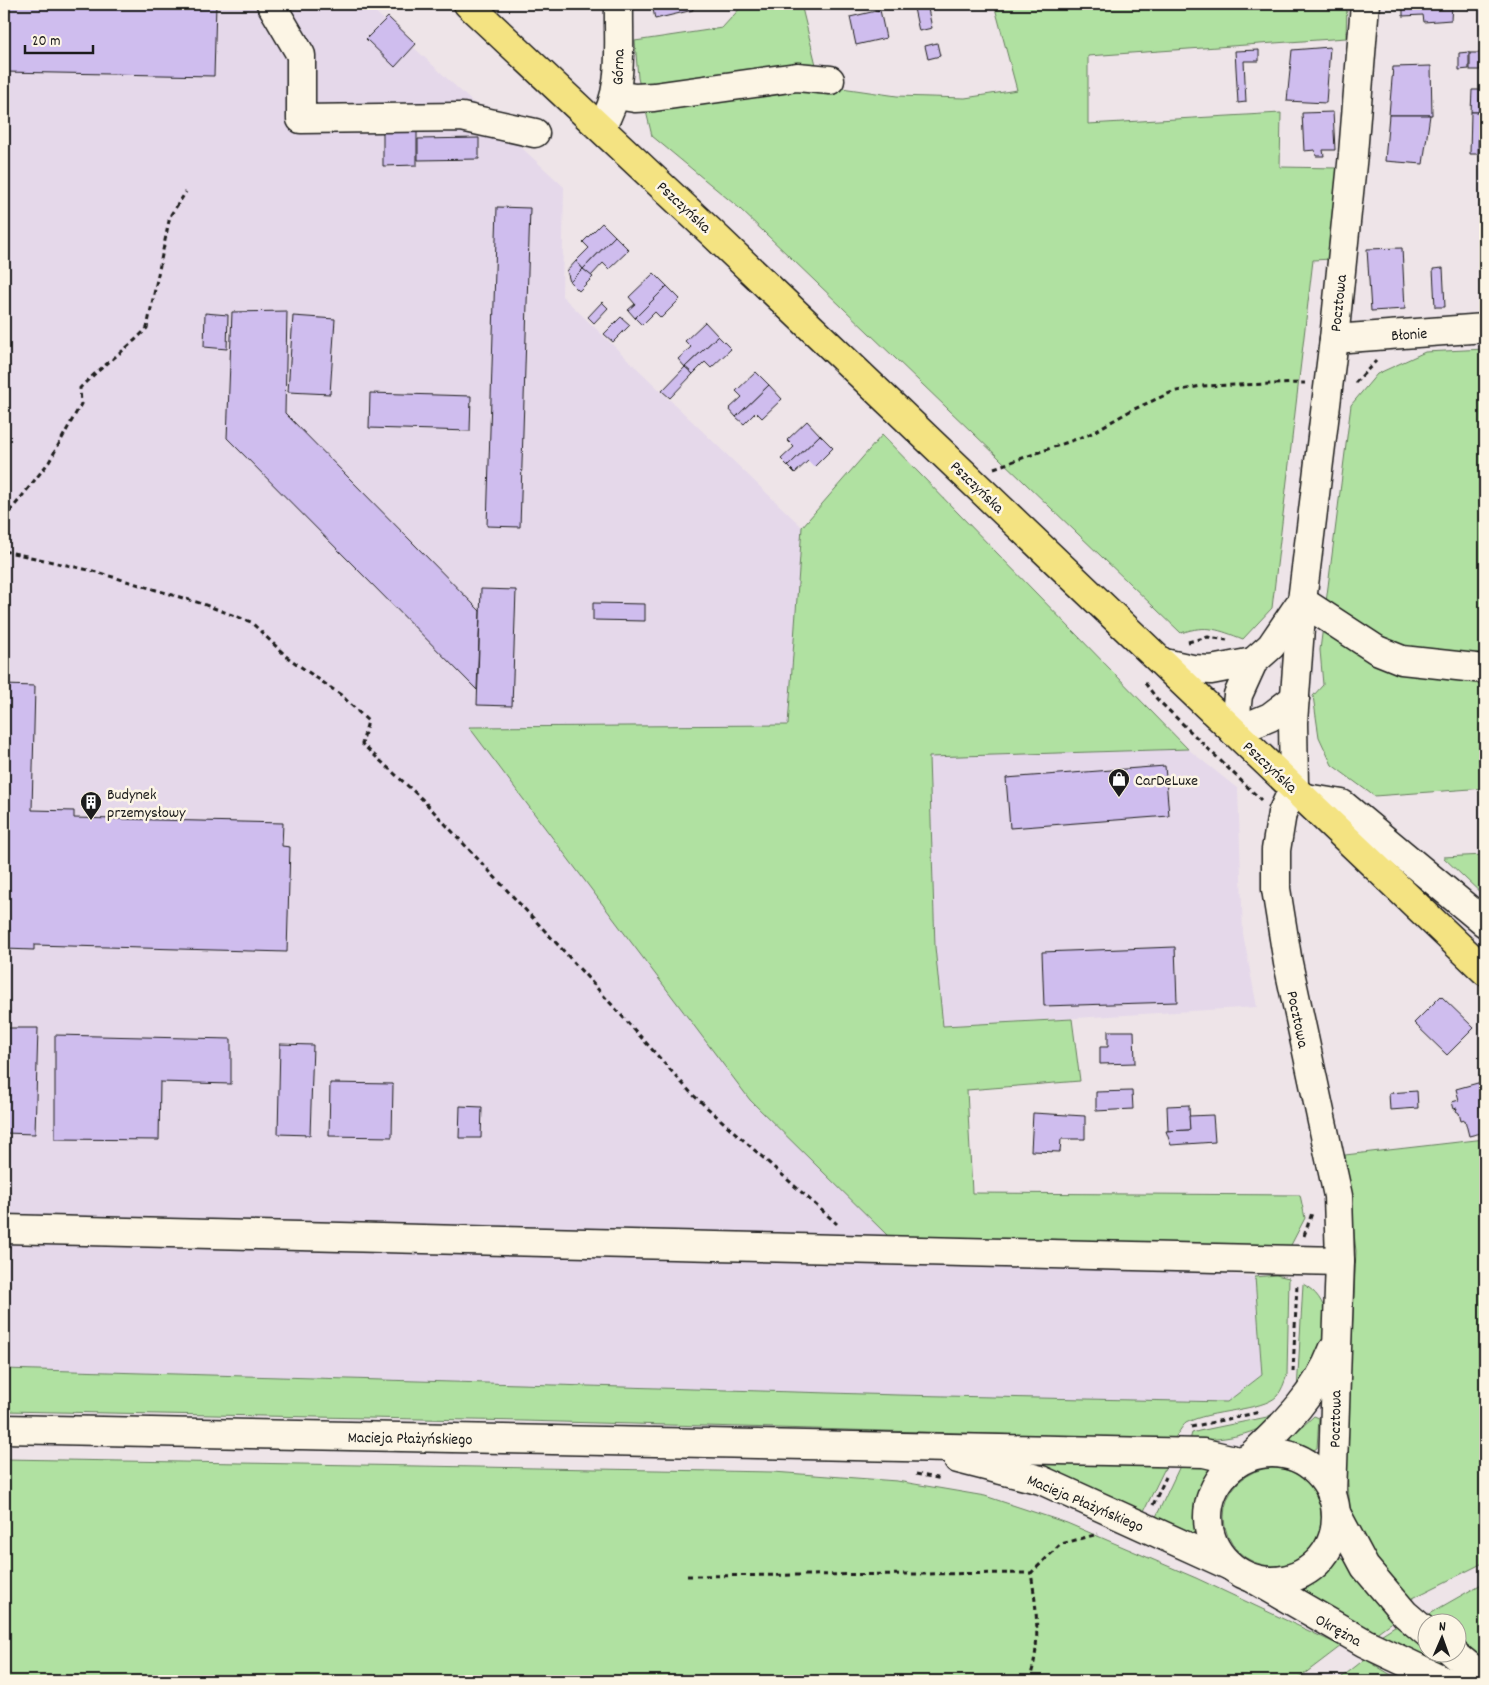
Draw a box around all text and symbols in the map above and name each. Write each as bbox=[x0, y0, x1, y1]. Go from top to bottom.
scale bar bbox=[25, 22, 92, 54]
text: 20 m bbox=[32, 31, 60, 53]
street label: Górna bbox=[607, 48, 632, 86]
street label: Pszczyńska bbox=[651, 176, 716, 240]
street label: Pocztowa bbox=[1325, 273, 1354, 333]
street label: Błonie bbox=[1390, 323, 1428, 348]
street label: Pszczyńska bbox=[944, 456, 1009, 520]
street label: Pszczyńska bbox=[1237, 736, 1302, 800]
shop icon: CarDeLuxe bbox=[1107, 767, 1131, 798]
place label: CarDeLuxe bbox=[1135, 770, 1198, 793]
place label: Budynek przemysłowy bbox=[107, 784, 186, 825]
building icon: Budynek przemysłowy bbox=[79, 790, 103, 821]
street label: Pocztowa bbox=[1279, 989, 1314, 1051]
street label: Pocztowa bbox=[1324, 1389, 1349, 1448]
street label: Macieja Płażyńskiego bbox=[347, 1427, 473, 1452]
street label: Macieja Płażyńskiego bbox=[1023, 1469, 1147, 1539]
street label: Okrężna bbox=[1310, 1609, 1366, 1654]
north arrow bbox=[1416, 1612, 1466, 1662]
text: N bbox=[1439, 1617, 1446, 1637]

